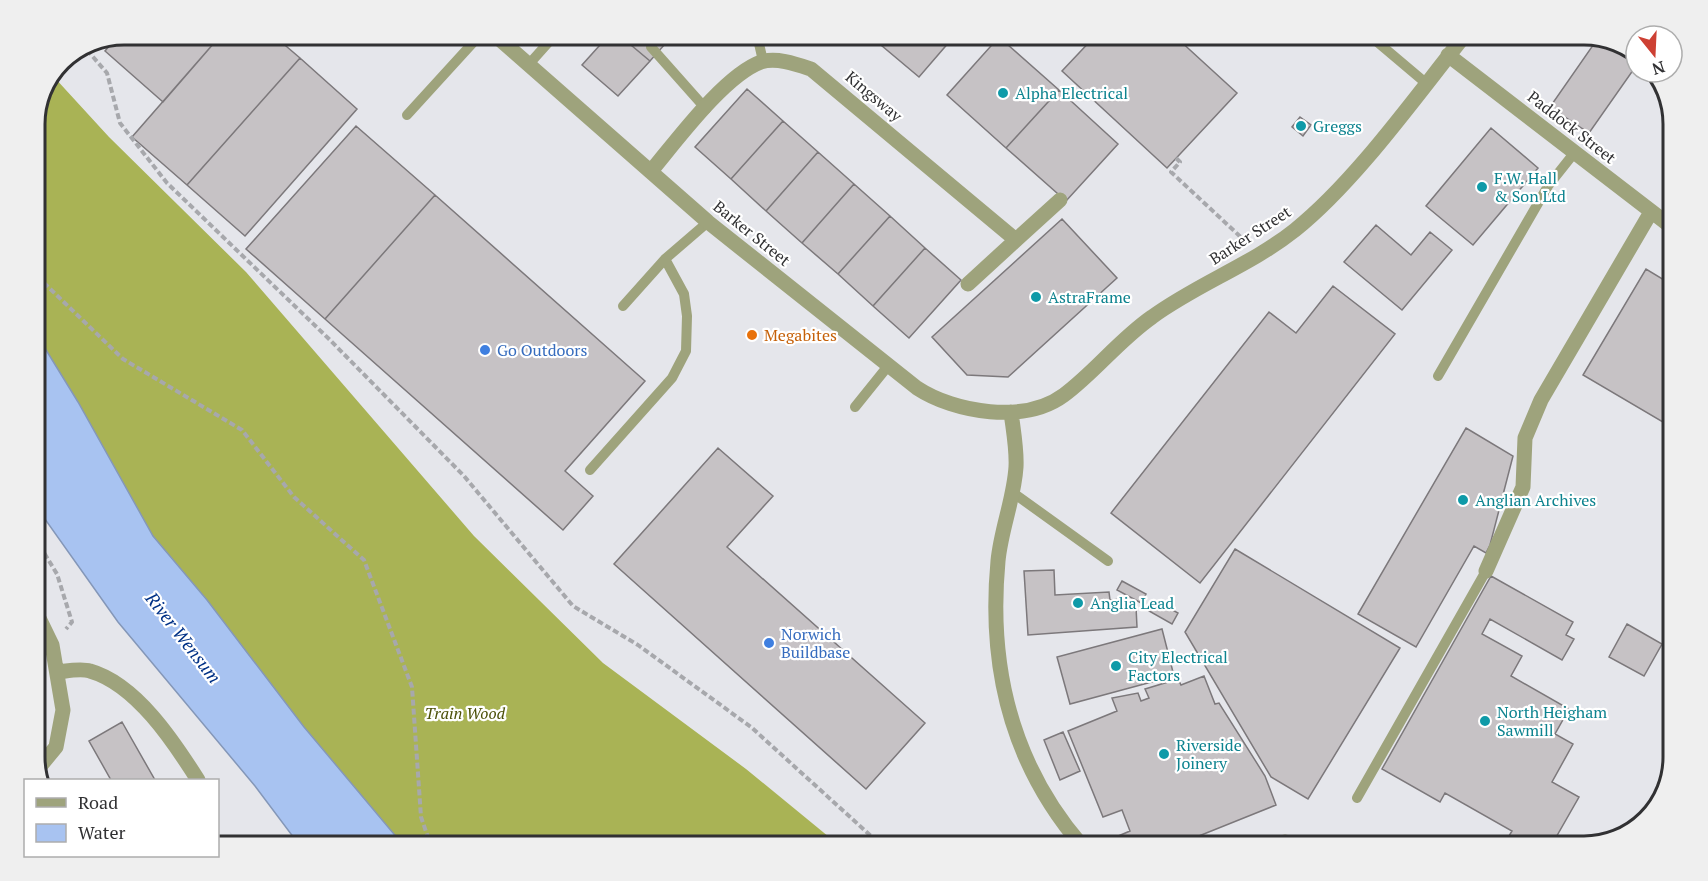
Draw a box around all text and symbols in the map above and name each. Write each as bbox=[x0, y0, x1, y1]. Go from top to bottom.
north arrow bbox=[1624, 24, 1684, 84]
text: N bbox=[1649, 56, 1668, 81]
street label: Kingsway bbox=[841, 66, 908, 127]
place label: Alpha Electrical bbox=[1015, 82, 1128, 104]
marker: Alpha Electrical bbox=[996, 86, 1010, 100]
street label: Paddock Street bbox=[1523, 86, 1621, 168]
place label: Greggs bbox=[1313, 115, 1362, 137]
marker: Greggs bbox=[1294, 119, 1308, 133]
place label: F.W. Hall & Son Ltd bbox=[1494, 167, 1566, 207]
marker: F.W. Hall & Son Ltd bbox=[1475, 180, 1489, 194]
street label: Barker Street bbox=[709, 195, 795, 271]
street label: Barker Street bbox=[1205, 200, 1295, 270]
place label: AstraFrame bbox=[1048, 286, 1131, 308]
marker: AstraFrame bbox=[1029, 290, 1043, 304]
place label: Megabites bbox=[764, 324, 837, 346]
marker: Megabites bbox=[745, 328, 759, 342]
place label: Go Outdoors bbox=[497, 339, 587, 361]
marker: Go Outdoors bbox=[478, 343, 492, 357]
place label: Anglian Archives bbox=[1475, 489, 1596, 511]
marker: Anglian Archives bbox=[1456, 493, 1470, 507]
water label: River Wensum bbox=[140, 586, 227, 688]
place label: Anglia Lead bbox=[1090, 592, 1174, 614]
marker: Anglia Lead bbox=[1071, 596, 1085, 610]
place label: Norwich Buildbase bbox=[781, 623, 850, 663]
marker: Norwich Buildbase bbox=[762, 636, 776, 650]
place label: City Electrical Factors bbox=[1128, 646, 1228, 686]
marker: City Electrical Factors bbox=[1109, 659, 1123, 673]
place label: North Heigham Sawmill bbox=[1497, 701, 1607, 741]
park label: Train Wood bbox=[425, 702, 506, 724]
marker: North Heigham Sawmill bbox=[1478, 714, 1492, 728]
place label: Riverside Joinery bbox=[1176, 734, 1242, 774]
marker: Riverside Joinery bbox=[1157, 747, 1171, 761]
legend bbox=[24, 779, 219, 857]
text: Road bbox=[78, 790, 118, 814]
text: Water bbox=[78, 820, 125, 844]

